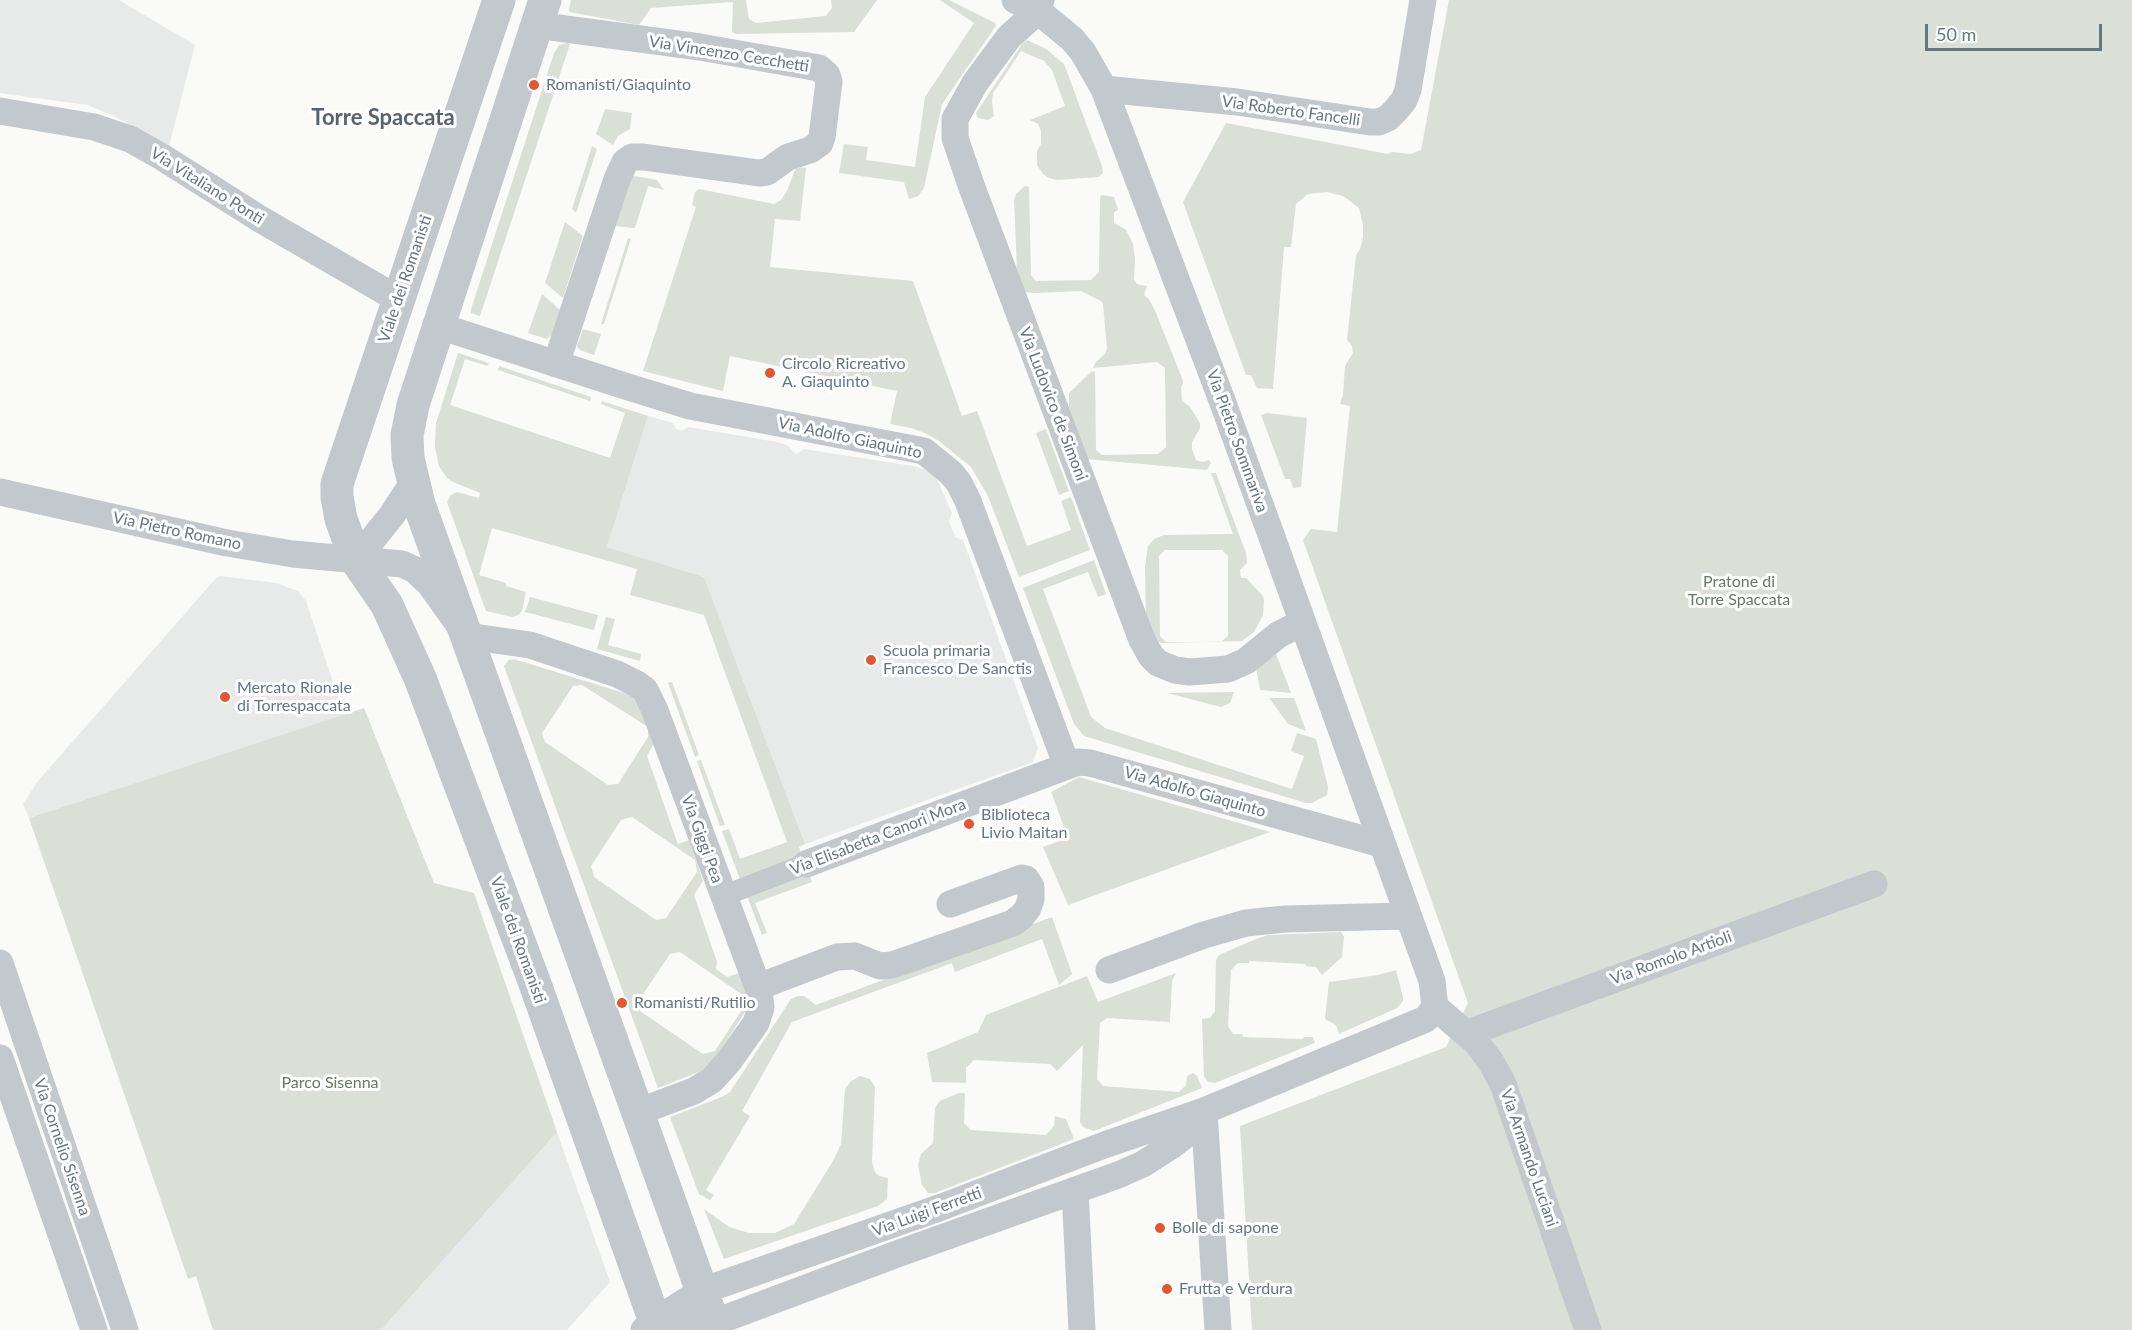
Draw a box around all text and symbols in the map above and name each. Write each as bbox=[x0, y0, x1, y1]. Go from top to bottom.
scale bar bbox=[1928, 12, 2105, 50]
text: 50 m bbox=[1936, 23, 1976, 45]
street label: Via Vincenzo Cecchetti bbox=[648, 32, 810, 76]
place label: Romanisti/Giaquinto bbox=[546, 75, 691, 95]
marker: Romanisti/Giaquinto bbox=[527, 78, 541, 92]
street label: Via Roberto Fancelli bbox=[1221, 92, 1361, 130]
district label: Torre Spaccata bbox=[311, 105, 455, 131]
street label: Via Vitaliano Ponti bbox=[147, 144, 267, 228]
street label: Viale dei Romanisti bbox=[374, 213, 436, 345]
street label: Via Ludovico de Simoni bbox=[1015, 325, 1091, 483]
place label: Circolo Ricreativo A. Giaquinto bbox=[782, 354, 906, 392]
marker: Circolo Ricreativo A. Giaquinto bbox=[763, 366, 777, 380]
street label: Via Pietro Sommariva bbox=[1202, 367, 1272, 515]
street label: Via Adolfo Giaquinto bbox=[776, 413, 924, 463]
street label: Via Pietro Romano bbox=[111, 508, 243, 554]
park label: Pratone di Torre Spaccata bbox=[1688, 572, 1790, 610]
place label: Scuola primaria Francesco De Sanctis bbox=[883, 641, 1032, 679]
marker: Scuola primaria Francesco De Sanctis bbox=[864, 653, 878, 667]
place label: Mercato Rionale di Torrespaccata bbox=[237, 678, 352, 716]
marker: Mercato Rionale di Torrespaccata bbox=[218, 690, 232, 704]
street label: Via Adolfo Giaquinto bbox=[1122, 763, 1268, 821]
street label: Via Giggi Pea bbox=[677, 792, 727, 886]
street label: Via Elisabetta Canori Mora bbox=[788, 795, 968, 879]
place label: Biblioteca Livio Maitan bbox=[981, 805, 1067, 843]
marker: Biblioteca Livio Maitan bbox=[962, 817, 976, 831]
street label: Viale dei Romanisti bbox=[486, 874, 550, 1006]
street label: Via Romolo Artioli bbox=[1608, 927, 1734, 989]
place label: Romanisti/Rutilio bbox=[634, 993, 756, 1013]
marker: Romanisti/Rutilio bbox=[615, 996, 629, 1010]
park label: Parco Sisenna bbox=[281, 1073, 379, 1093]
street label: Via Cornelio Sisenna bbox=[29, 1076, 95, 1218]
street label: Via Armando Luciani bbox=[1496, 1087, 1562, 1229]
street label: Via Luigi Ferretti bbox=[870, 1183, 984, 1241]
place label: Bolle di sapone bbox=[1172, 1218, 1279, 1238]
marker: Bolle di sapone bbox=[1153, 1221, 1167, 1235]
place label: Frutta e Verdura bbox=[1179, 1279, 1293, 1299]
marker: Frutta e Verdura bbox=[1160, 1282, 1174, 1296]

